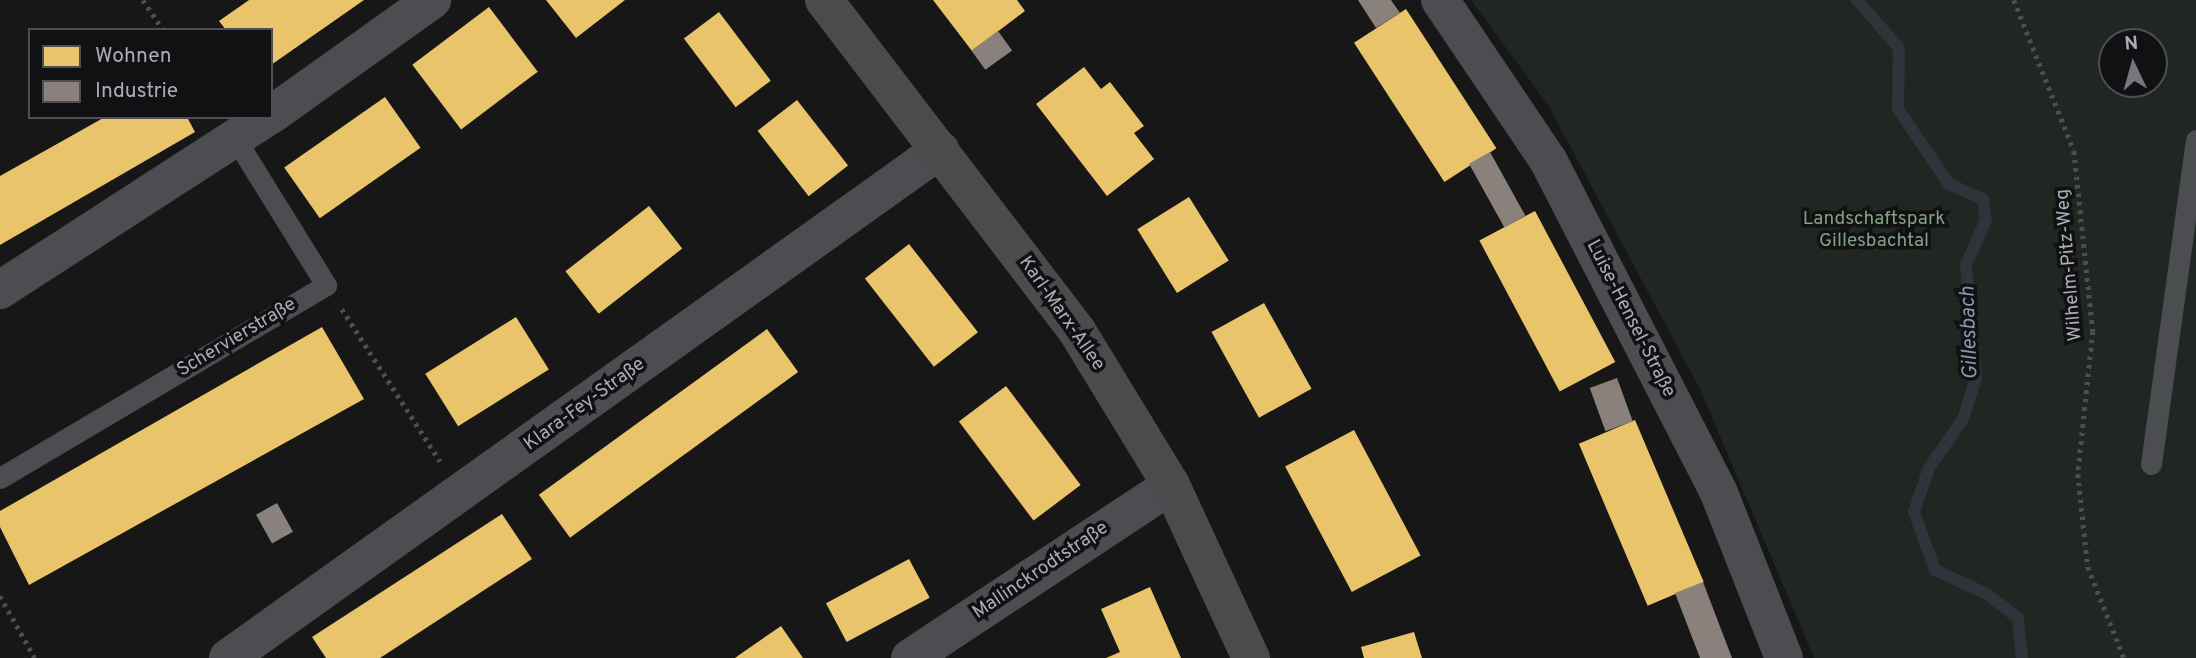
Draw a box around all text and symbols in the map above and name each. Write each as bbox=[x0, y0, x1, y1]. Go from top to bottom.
legend bbox=[28, 28, 273, 119]
north arrow bbox=[2098, 28, 2168, 98]
text: N bbox=[2123, 32, 2139, 57]
text: Wohnen bbox=[95, 43, 172, 70]
text: Industrie bbox=[95, 78, 178, 105]
street label: Wilhelm-Pitz-Weg bbox=[2052, 188, 2088, 342]
park label: Landschaftspark Gillesbachtal bbox=[1803, 209, 1945, 253]
street label: Luise-Hensel-Straße bbox=[1580, 236, 1680, 402]
street label: Karl-Marx-Allee bbox=[1013, 252, 1109, 376]
water label: Gillesbach bbox=[1956, 286, 1984, 380]
street label: Schervierstraße bbox=[173, 294, 301, 382]
street label: Klara-Fey-Straße bbox=[520, 354, 650, 456]
street label: Mallinckrodtstraße bbox=[969, 517, 1113, 625]

